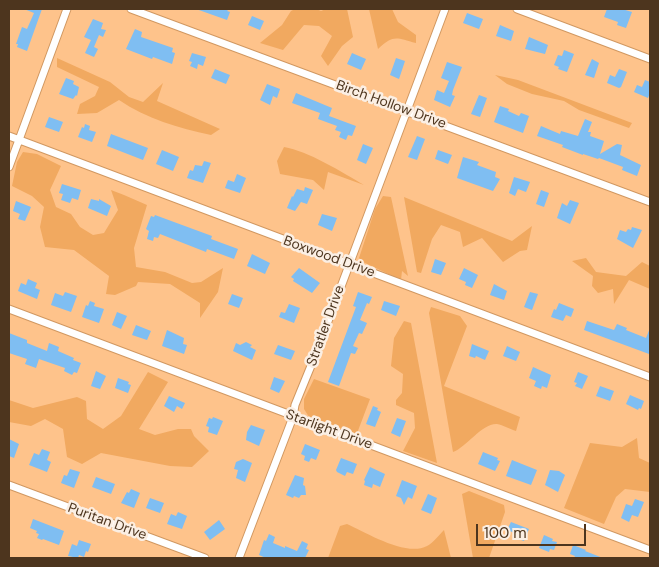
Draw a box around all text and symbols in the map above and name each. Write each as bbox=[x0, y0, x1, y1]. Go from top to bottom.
street label: Birch Hollow Drive bbox=[334, 77, 448, 133]
street label: Boxwood Drive bbox=[281, 233, 377, 281]
street label: Stratler Drive bbox=[304, 283, 348, 369]
street label: Starlight Drive bbox=[283, 407, 375, 453]
street label: Puritan Drive bbox=[65, 500, 149, 544]
scale bar bbox=[479, 514, 589, 546]
text: 100 m bbox=[484, 523, 527, 543]

